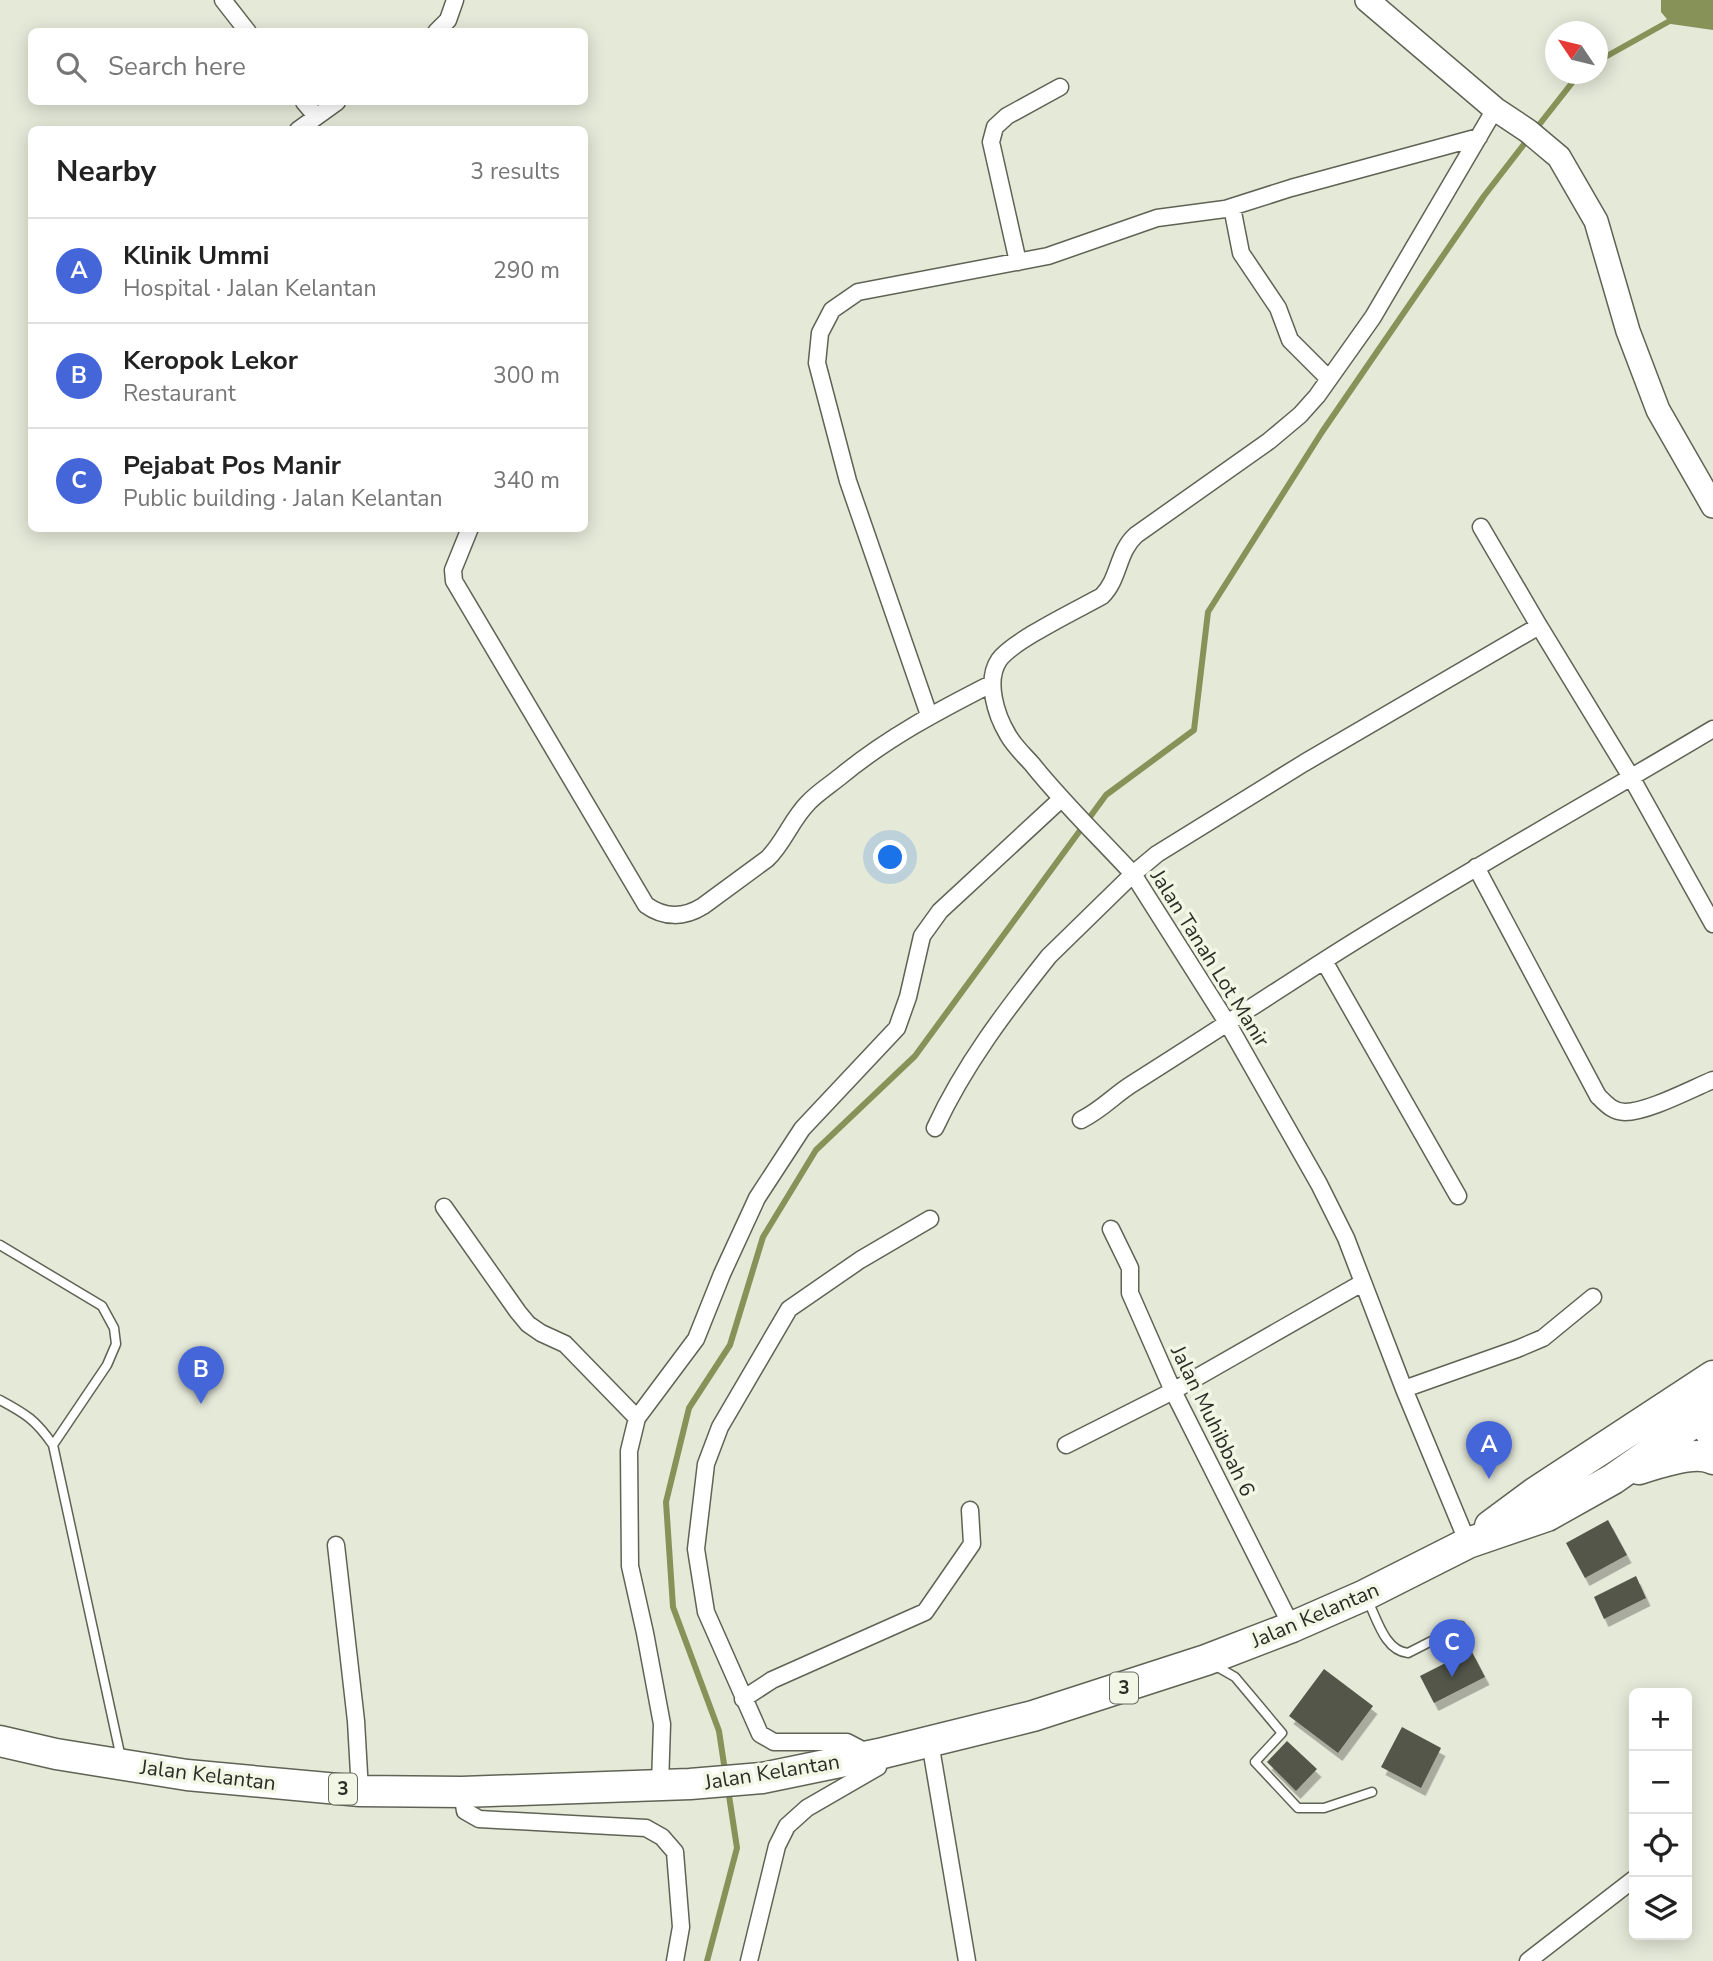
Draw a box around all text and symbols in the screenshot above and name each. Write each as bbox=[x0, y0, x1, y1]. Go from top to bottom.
north arrow bbox=[1545, 21, 1608, 84]
search box bbox=[28, 28, 588, 105]
icon: search bbox=[52, 48, 90, 86]
text: Search here bbox=[108, 49, 246, 84]
text: Nearby bbox=[56, 151, 156, 192]
text: 3 results bbox=[470, 156, 560, 187]
text: Klinik Ummi bbox=[123, 238, 269, 273]
text: A bbox=[70, 255, 88, 286]
text: 290 m bbox=[493, 255, 560, 286]
text: Hospital · Jalan Kelantan bbox=[123, 273, 377, 304]
text: Keropok Lekor bbox=[123, 343, 298, 378]
text: B bbox=[71, 360, 87, 391]
text: 300 m bbox=[493, 360, 560, 391]
text: Restaurant bbox=[123, 378, 236, 409]
text: Pejabat Pos Manir bbox=[123, 448, 341, 483]
text: C bbox=[71, 465, 87, 496]
text: 340 m bbox=[493, 465, 560, 496]
text: Public building · Jalan Kelantan bbox=[123, 483, 442, 514]
your location bbox=[873, 840, 907, 874]
street label: Jalan Tanah Lot Manir bbox=[1143, 863, 1276, 1052]
street label: Jalan Muhibbah 6 bbox=[1164, 1340, 1262, 1501]
pin: B bbox=[178, 1346, 224, 1404]
pin: A bbox=[1466, 1421, 1512, 1479]
street label: Jalan Kelantan bbox=[1246, 1575, 1383, 1655]
pin: C bbox=[1429, 1619, 1475, 1677]
road number: 3 bbox=[1110, 1672, 1138, 1704]
map controls bbox=[1629, 1688, 1692, 1940]
button: + bbox=[1629, 1688, 1692, 1751]
street label: Jalan Kelantan bbox=[701, 1748, 842, 1797]
button: − bbox=[1629, 1751, 1692, 1814]
street label: Jalan Kelantan bbox=[138, 1753, 277, 1797]
road number: 3 bbox=[329, 1774, 357, 1804]
button: locate bbox=[1629, 1814, 1692, 1877]
button: layers bbox=[1629, 1877, 1692, 1940]

